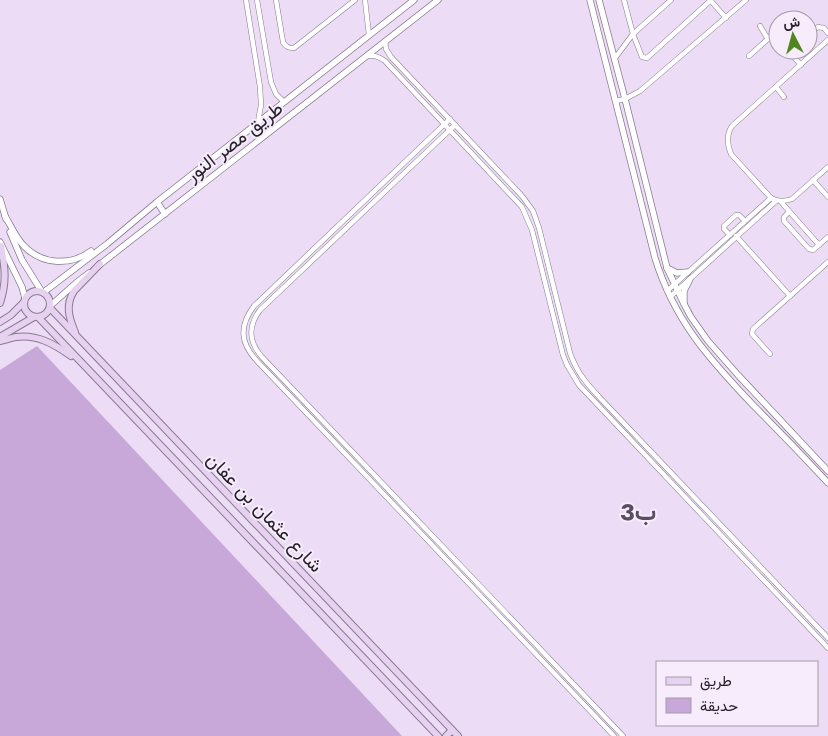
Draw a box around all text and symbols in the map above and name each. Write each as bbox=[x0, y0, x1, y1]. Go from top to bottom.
north arrow bbox=[768, 10, 818, 60]
text: ش bbox=[782, 11, 801, 33]
street label: طريق مصر النور bbox=[179, 95, 289, 189]
street label: شارع عثمان بن عفان bbox=[200, 446, 329, 578]
district label: ب3 bbox=[620, 494, 656, 529]
legend bbox=[656, 661, 818, 726]
text: طريق bbox=[700, 670, 732, 692]
text: حديقة bbox=[700, 695, 738, 717]

